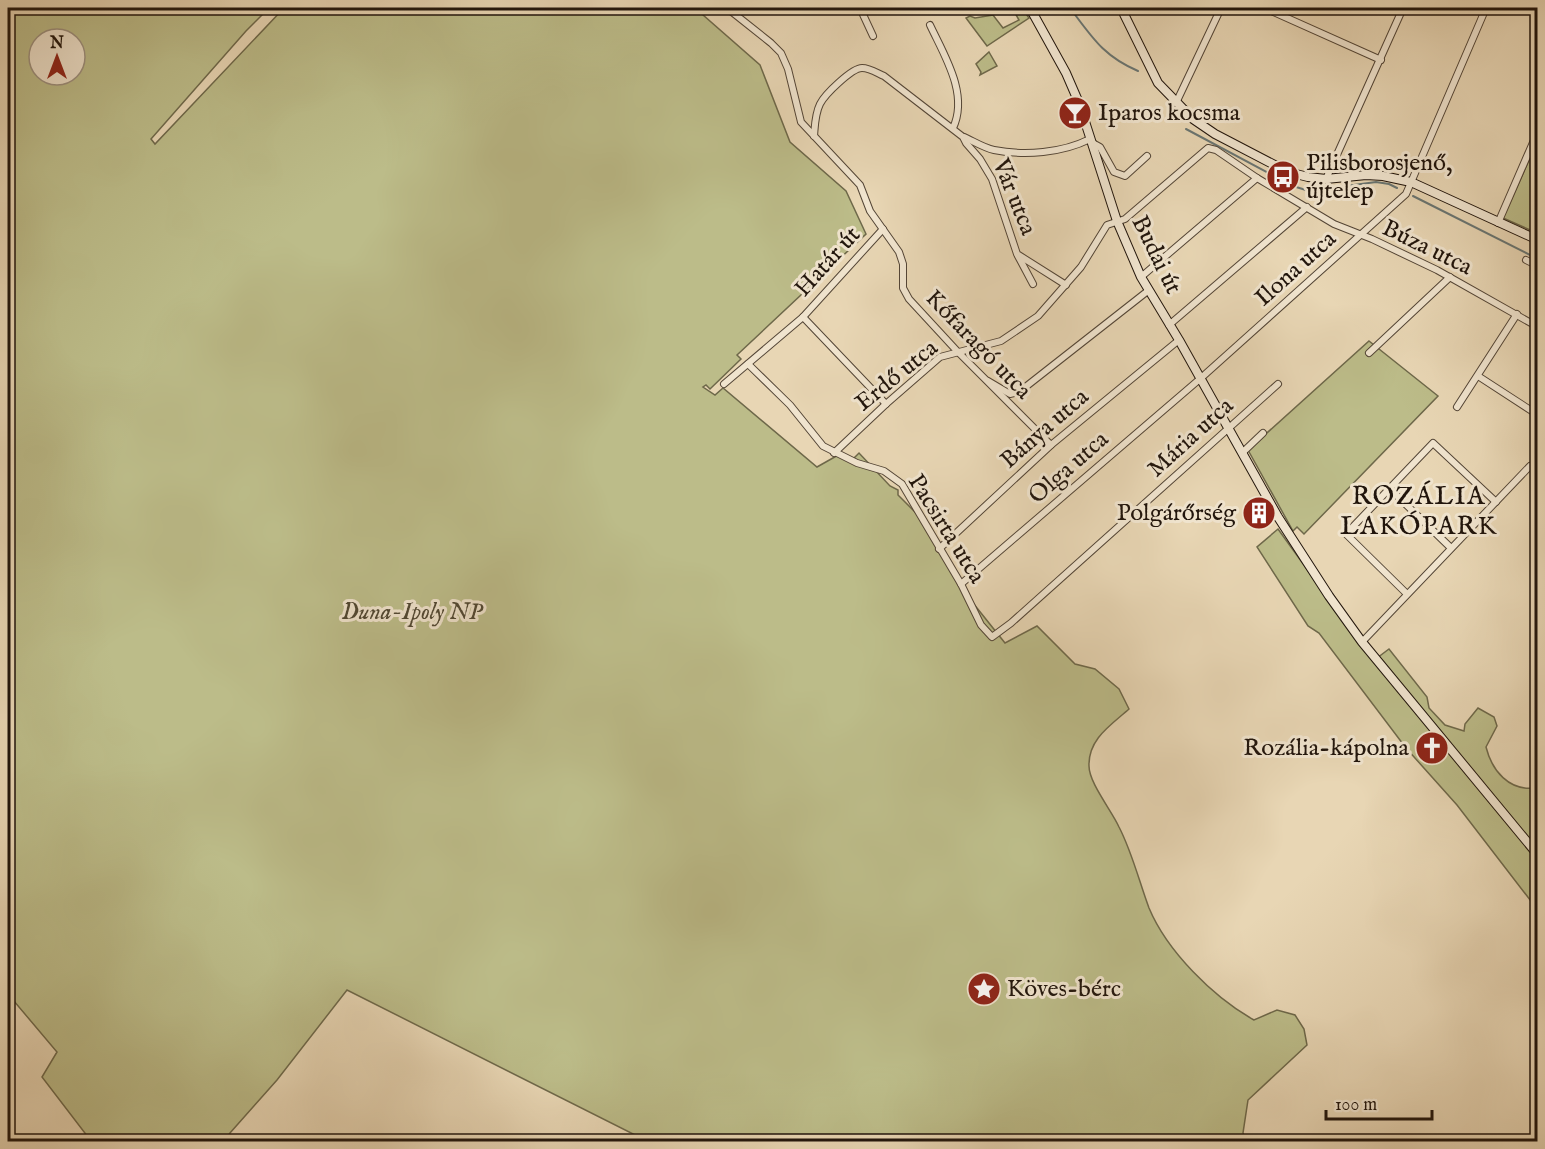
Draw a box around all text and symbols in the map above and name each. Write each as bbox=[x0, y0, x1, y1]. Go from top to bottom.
north arrow bbox=[27, 27, 87, 87]
text: N bbox=[49, 34, 64, 54]
bar icon: Iparos kocsma bbox=[1057, 95, 1093, 131]
place label: Iparos kocsma bbox=[1098, 98, 1241, 129]
place label: Pilisborosjenő, újtelep bbox=[1306, 148, 1452, 207]
street label: Vár utca bbox=[984, 153, 1044, 240]
bus stop icon: Pilisborosjenő, újtelep bbox=[1265, 159, 1301, 195]
street label: Budai út bbox=[1124, 211, 1188, 299]
street label: Búza utca bbox=[1377, 213, 1478, 283]
street label: Határ út bbox=[788, 220, 868, 304]
street label: Ilona utca bbox=[1249, 224, 1344, 314]
street label: Kőfaragó utca bbox=[918, 284, 1039, 407]
street label: Erdő utca bbox=[849, 333, 945, 419]
street label: Bánya utca bbox=[994, 382, 1096, 476]
street label: Mária utca bbox=[1142, 391, 1241, 485]
street label: Olga utca bbox=[1022, 424, 1116, 511]
street label: Pacsirta utca bbox=[900, 469, 992, 590]
district label: ROZÁLIA LAKÓPARK bbox=[1340, 480, 1498, 543]
building icon: Polgárőrség bbox=[1241, 495, 1277, 531]
place label: Polgárőrség bbox=[1117, 498, 1237, 529]
park label: Duna-Ipoly NP bbox=[342, 597, 484, 628]
church icon: Rozália-kápolna bbox=[1414, 730, 1450, 766]
place label: Rozália-kápolna bbox=[1243, 733, 1410, 764]
place icon: Köves-bérc bbox=[966, 971, 1002, 1007]
place label: Köves-bérc bbox=[1007, 974, 1121, 1005]
scale bar bbox=[1326, 1083, 1432, 1121]
text: 100 m bbox=[1335, 1094, 1377, 1117]

